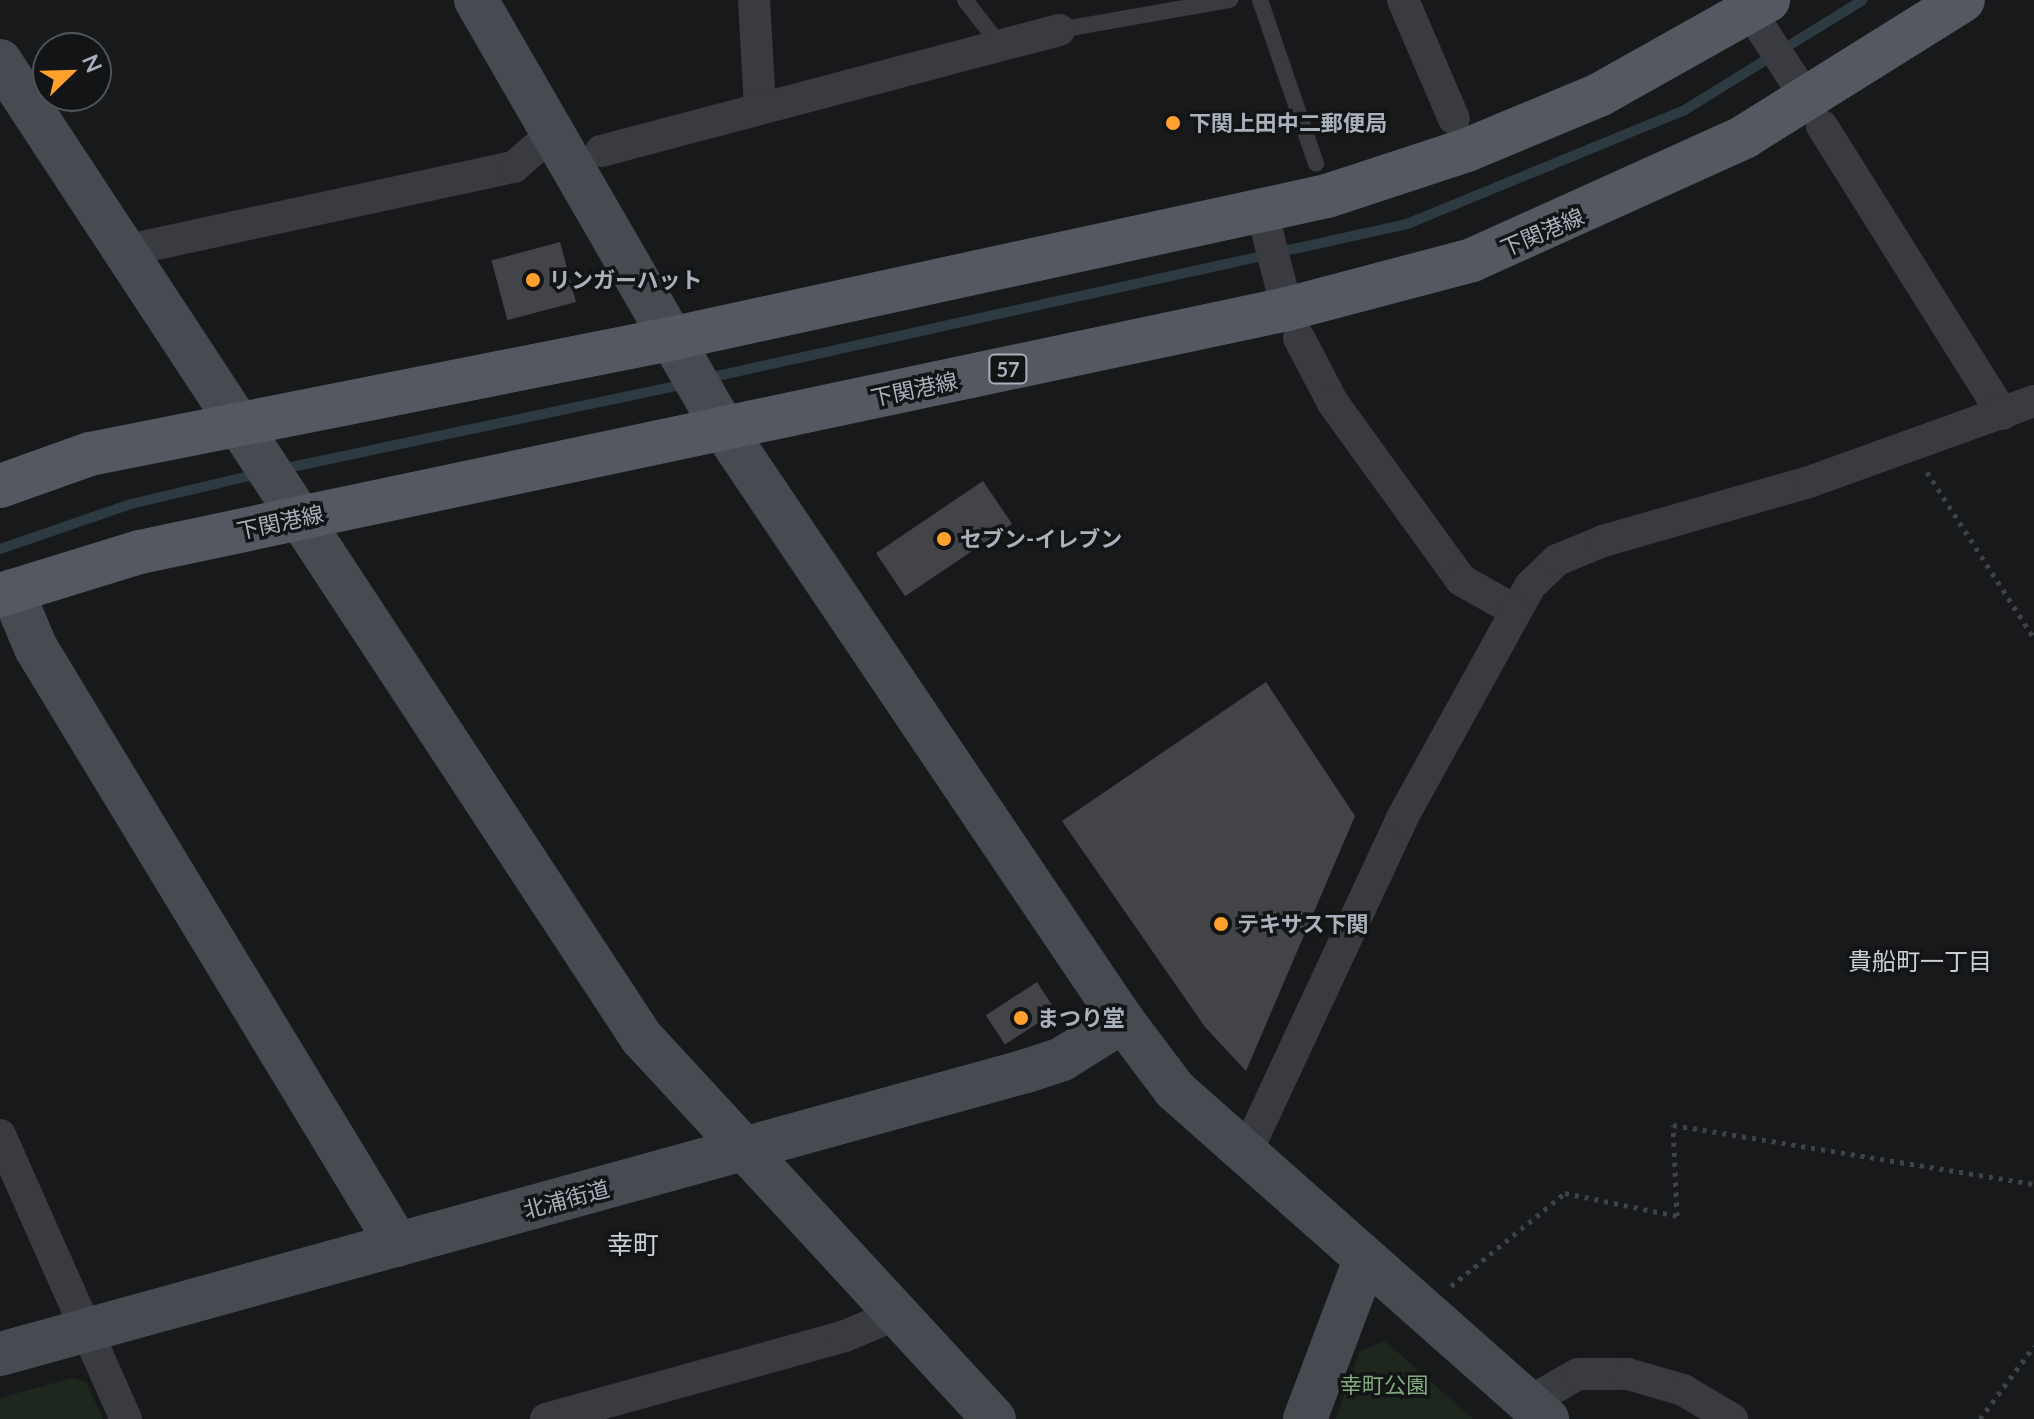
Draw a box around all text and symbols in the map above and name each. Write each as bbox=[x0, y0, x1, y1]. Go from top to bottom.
north arrow bbox=[32, 32, 112, 112]
text: N bbox=[77, 50, 108, 76]
place label: 下関上田中二郵便局 bbox=[1189, 110, 1387, 136]
marker: 下関上田中二郵便局 bbox=[1164, 114, 1182, 132]
street label: 下関港線 bbox=[1496, 203, 1588, 261]
place label: リンガーハット bbox=[549, 267, 703, 293]
marker: リンガーハット bbox=[524, 271, 542, 289]
road number: 57 bbox=[988, 353, 1028, 385]
street label: 下関港線 bbox=[868, 367, 960, 411]
street label: 下関港線 bbox=[234, 500, 326, 544]
place label: セブン-イレブン bbox=[960, 526, 1122, 552]
marker: セブン-イレブン bbox=[935, 530, 953, 548]
place label: テキサス下関 bbox=[1237, 911, 1369, 937]
marker: テキサス下関 bbox=[1212, 915, 1230, 933]
district label: 貴船町一丁目 bbox=[1848, 947, 1992, 975]
place label: まつり堂 bbox=[1037, 1005, 1125, 1031]
marker: まつり堂 bbox=[1012, 1009, 1030, 1027]
street label: 北浦街道 bbox=[520, 1175, 612, 1223]
district label: 幸町 bbox=[607, 1229, 659, 1261]
park label: 幸町公園 bbox=[1340, 1372, 1428, 1398]

